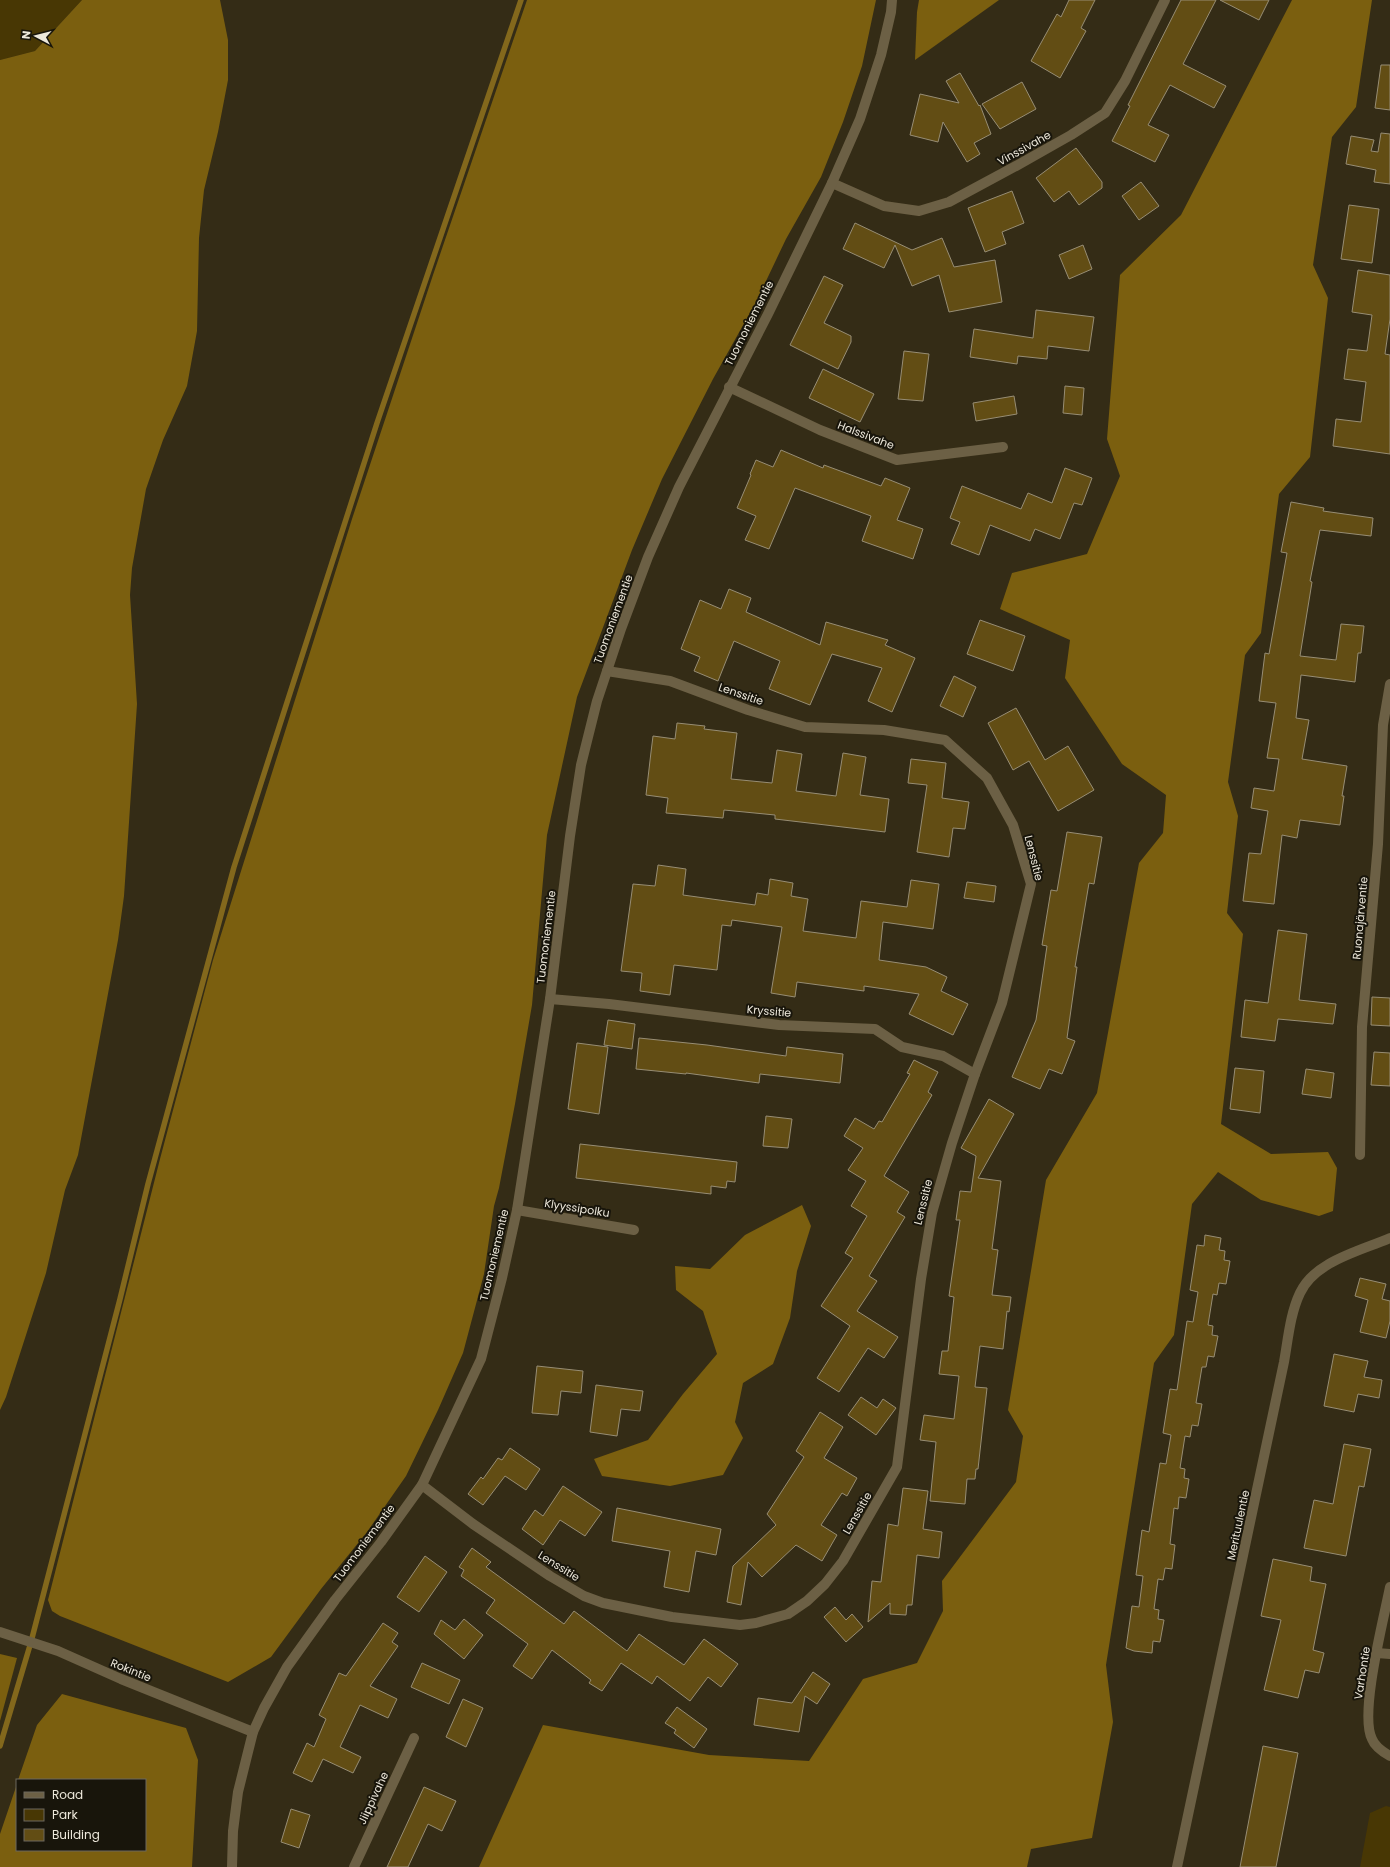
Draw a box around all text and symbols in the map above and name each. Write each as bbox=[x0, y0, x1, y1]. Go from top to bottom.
north arrow bbox=[16, 16, 56, 56]
text: N bbox=[18, 30, 35, 40]
street label: Vinssivahe bbox=[994, 127, 1054, 169]
street label: Tuomoniementie bbox=[721, 277, 777, 368]
street label: Halssivahe bbox=[835, 417, 897, 453]
street label: Tuomoniementie bbox=[589, 572, 637, 666]
street label: Lenssitie bbox=[716, 679, 766, 709]
street label: Lenssitie bbox=[1021, 834, 1047, 883]
street label: Ruonajärventie bbox=[1348, 876, 1372, 960]
street label: Tuomoniementie bbox=[532, 889, 560, 984]
street label: Kryssitie bbox=[746, 1001, 792, 1021]
street label: Lenssitie bbox=[910, 1177, 936, 1226]
street label: Klyyssipolku bbox=[543, 1195, 611, 1221]
street label: Tuomoniementie bbox=[476, 1207, 512, 1302]
street label: Merituulentie bbox=[1223, 1488, 1253, 1562]
street label: Lenssitie bbox=[838, 1489, 876, 1537]
street label: Tuomoniementie bbox=[329, 1501, 399, 1585]
street label: Lenssitie bbox=[535, 1547, 583, 1585]
street label: Varhontie bbox=[1350, 1645, 1374, 1701]
street label: Rokintie bbox=[108, 1655, 154, 1685]
street label: Jiippivahe bbox=[354, 1769, 392, 1827]
legend bbox=[16, 1779, 146, 1851]
text: Road bbox=[52, 1786, 83, 1803]
text: Park bbox=[52, 1806, 79, 1823]
text: Building bbox=[52, 1826, 100, 1843]

